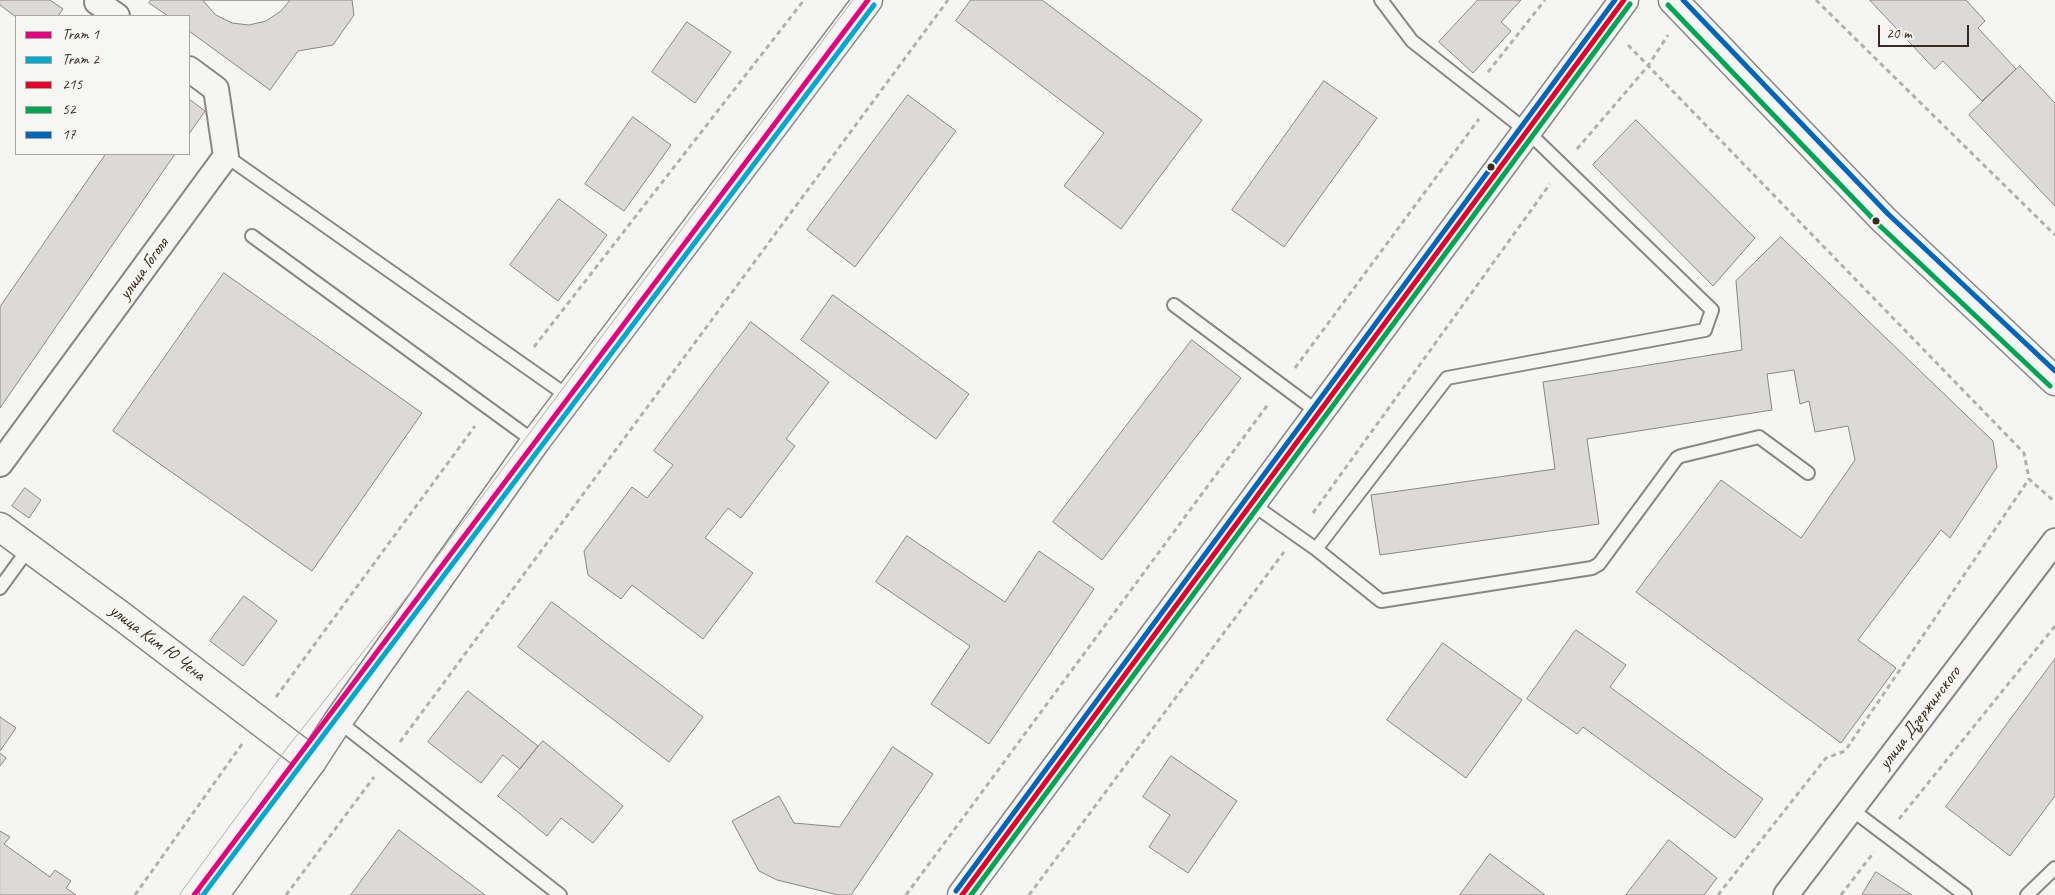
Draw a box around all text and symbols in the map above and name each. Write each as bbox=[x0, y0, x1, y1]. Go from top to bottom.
legend bbox=[15, 15, 190, 155]
scale bar bbox=[1880, 15, 1971, 47]
text: 20 m bbox=[1886, 24, 1912, 43]
text: Tram 1 bbox=[62, 25, 99, 44]
text: Tram 2 bbox=[62, 50, 99, 69]
text: 215 bbox=[62, 75, 82, 94]
text: 52 bbox=[62, 100, 76, 119]
text: 17 bbox=[62, 125, 76, 144]
unlabelled marker bbox=[1486, 162, 1496, 172]
unlabelled marker bbox=[1871, 216, 1881, 226]
street label: улица Гоголя bbox=[114, 234, 174, 304]
street label: улица Ким Ю Чена bbox=[105, 600, 209, 686]
street label: улица Дзержинского bbox=[1874, 662, 1966, 774]

